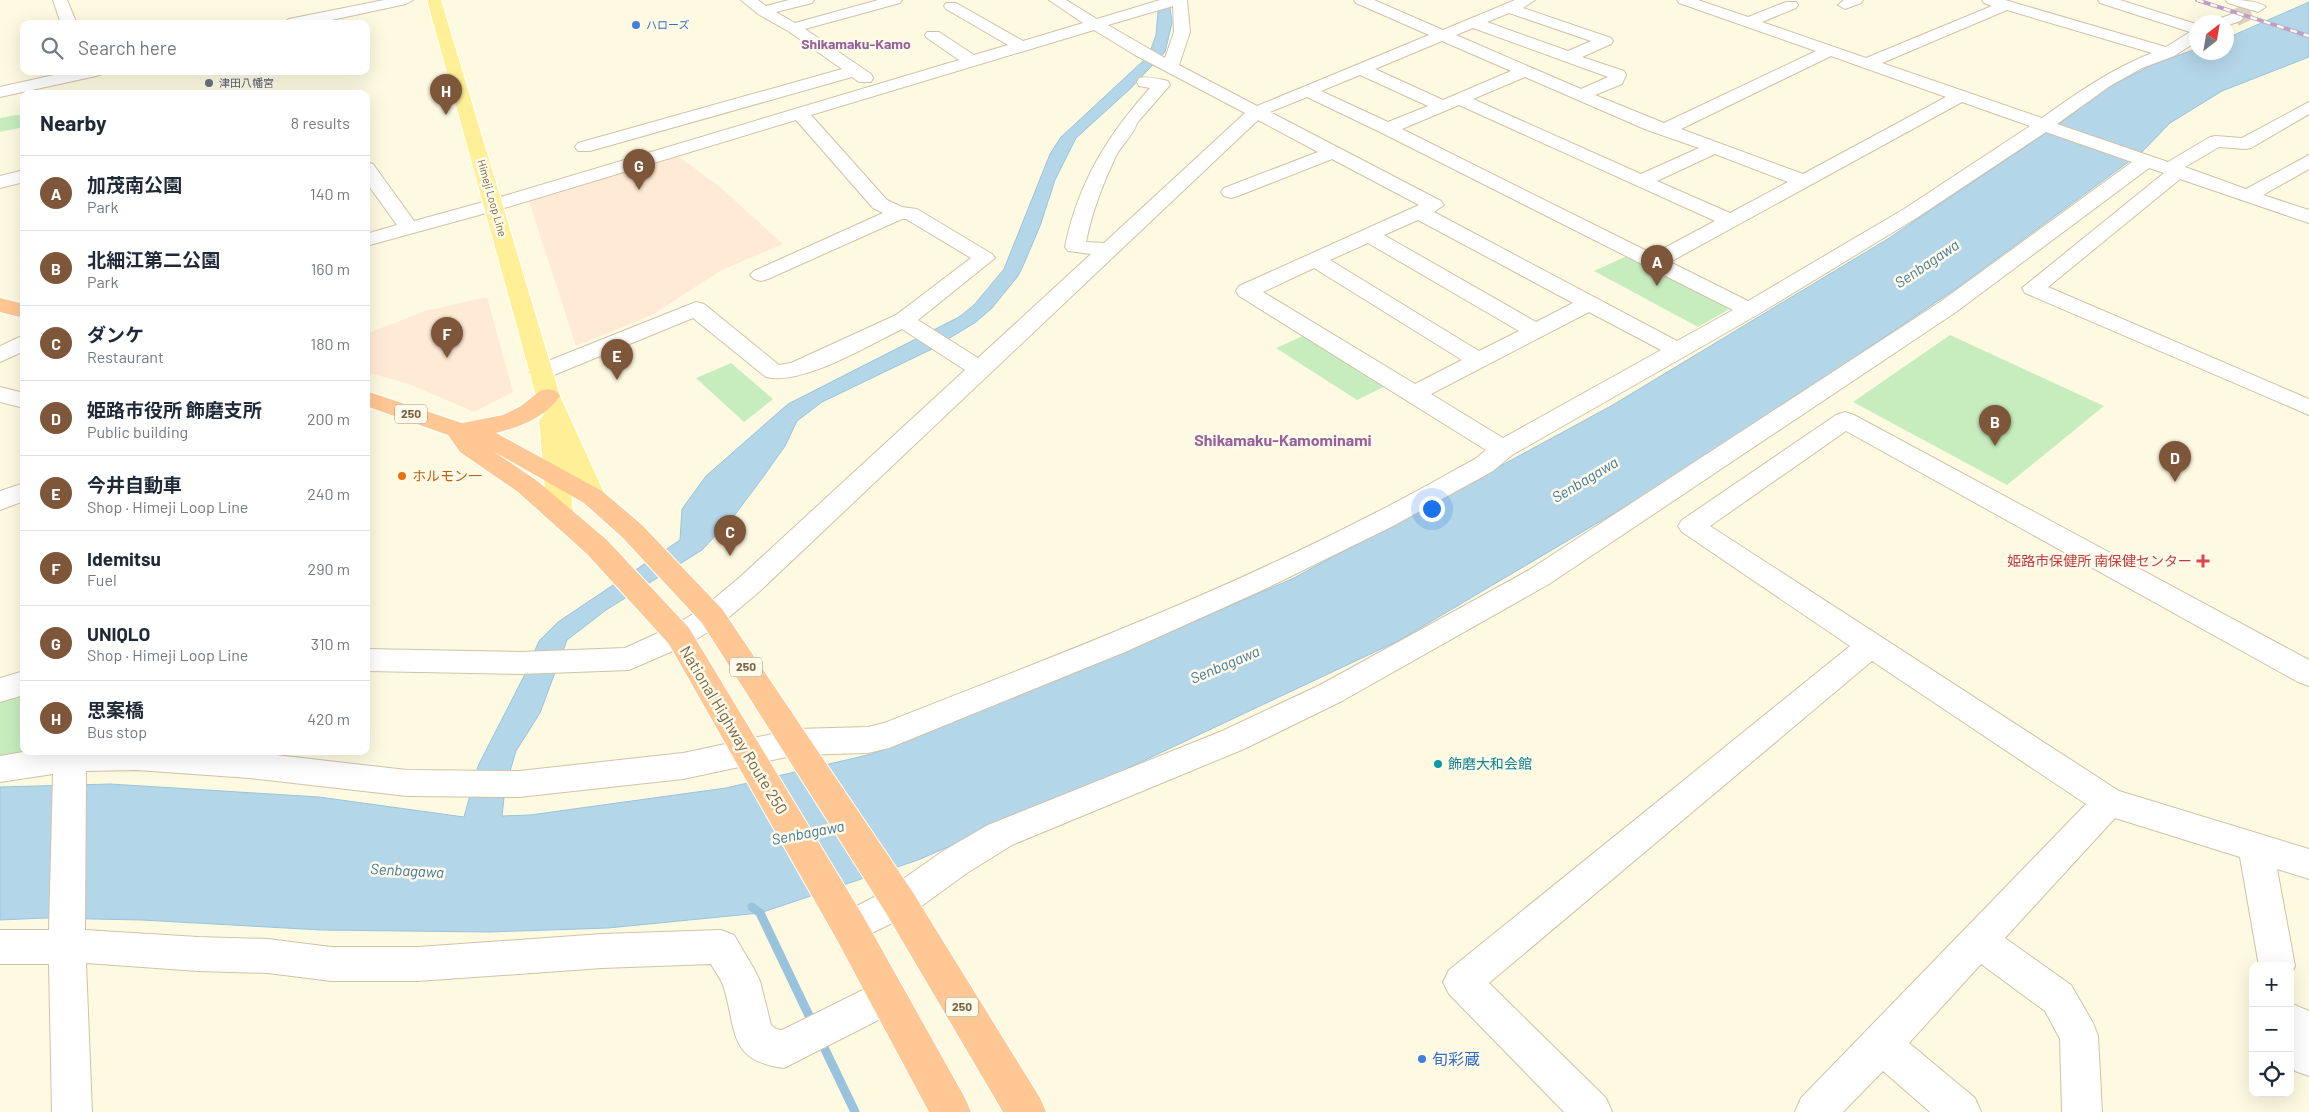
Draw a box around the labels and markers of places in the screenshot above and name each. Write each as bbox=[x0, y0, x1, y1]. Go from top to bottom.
place label: ハローズ bbox=[646, 18, 689, 31]
marker: ハローズ bbox=[630, 19, 642, 31]
pin: H bbox=[430, 74, 462, 115]
place label: 津田八幡宮 bbox=[219, 76, 274, 89]
marker: 津田八幡宮 bbox=[203, 77, 215, 89]
pin: G bbox=[623, 149, 655, 190]
pin: A bbox=[1641, 245, 1673, 286]
pin: F bbox=[431, 317, 463, 358]
pin: E bbox=[601, 339, 633, 380]
pin: B bbox=[1979, 405, 2011, 446]
pin: D bbox=[2159, 441, 2191, 482]
place label: ホルモン一 bbox=[412, 467, 482, 484]
marker: ホルモン一 bbox=[396, 470, 408, 482]
pin: C bbox=[714, 515, 746, 556]
place label: 姫路市保健所 南保健センター bbox=[2007, 552, 2192, 569]
marker: 姫路市保健所 南保健センター bbox=[2196, 554, 2210, 568]
place label: 飾磨大和会館 bbox=[1448, 755, 1532, 772]
marker: 飾磨大和会館 bbox=[1432, 758, 1444, 770]
place label: 旬彩蔵 bbox=[1432, 1049, 1480, 1068]
marker: 旬彩蔵 bbox=[1416, 1053, 1428, 1065]

